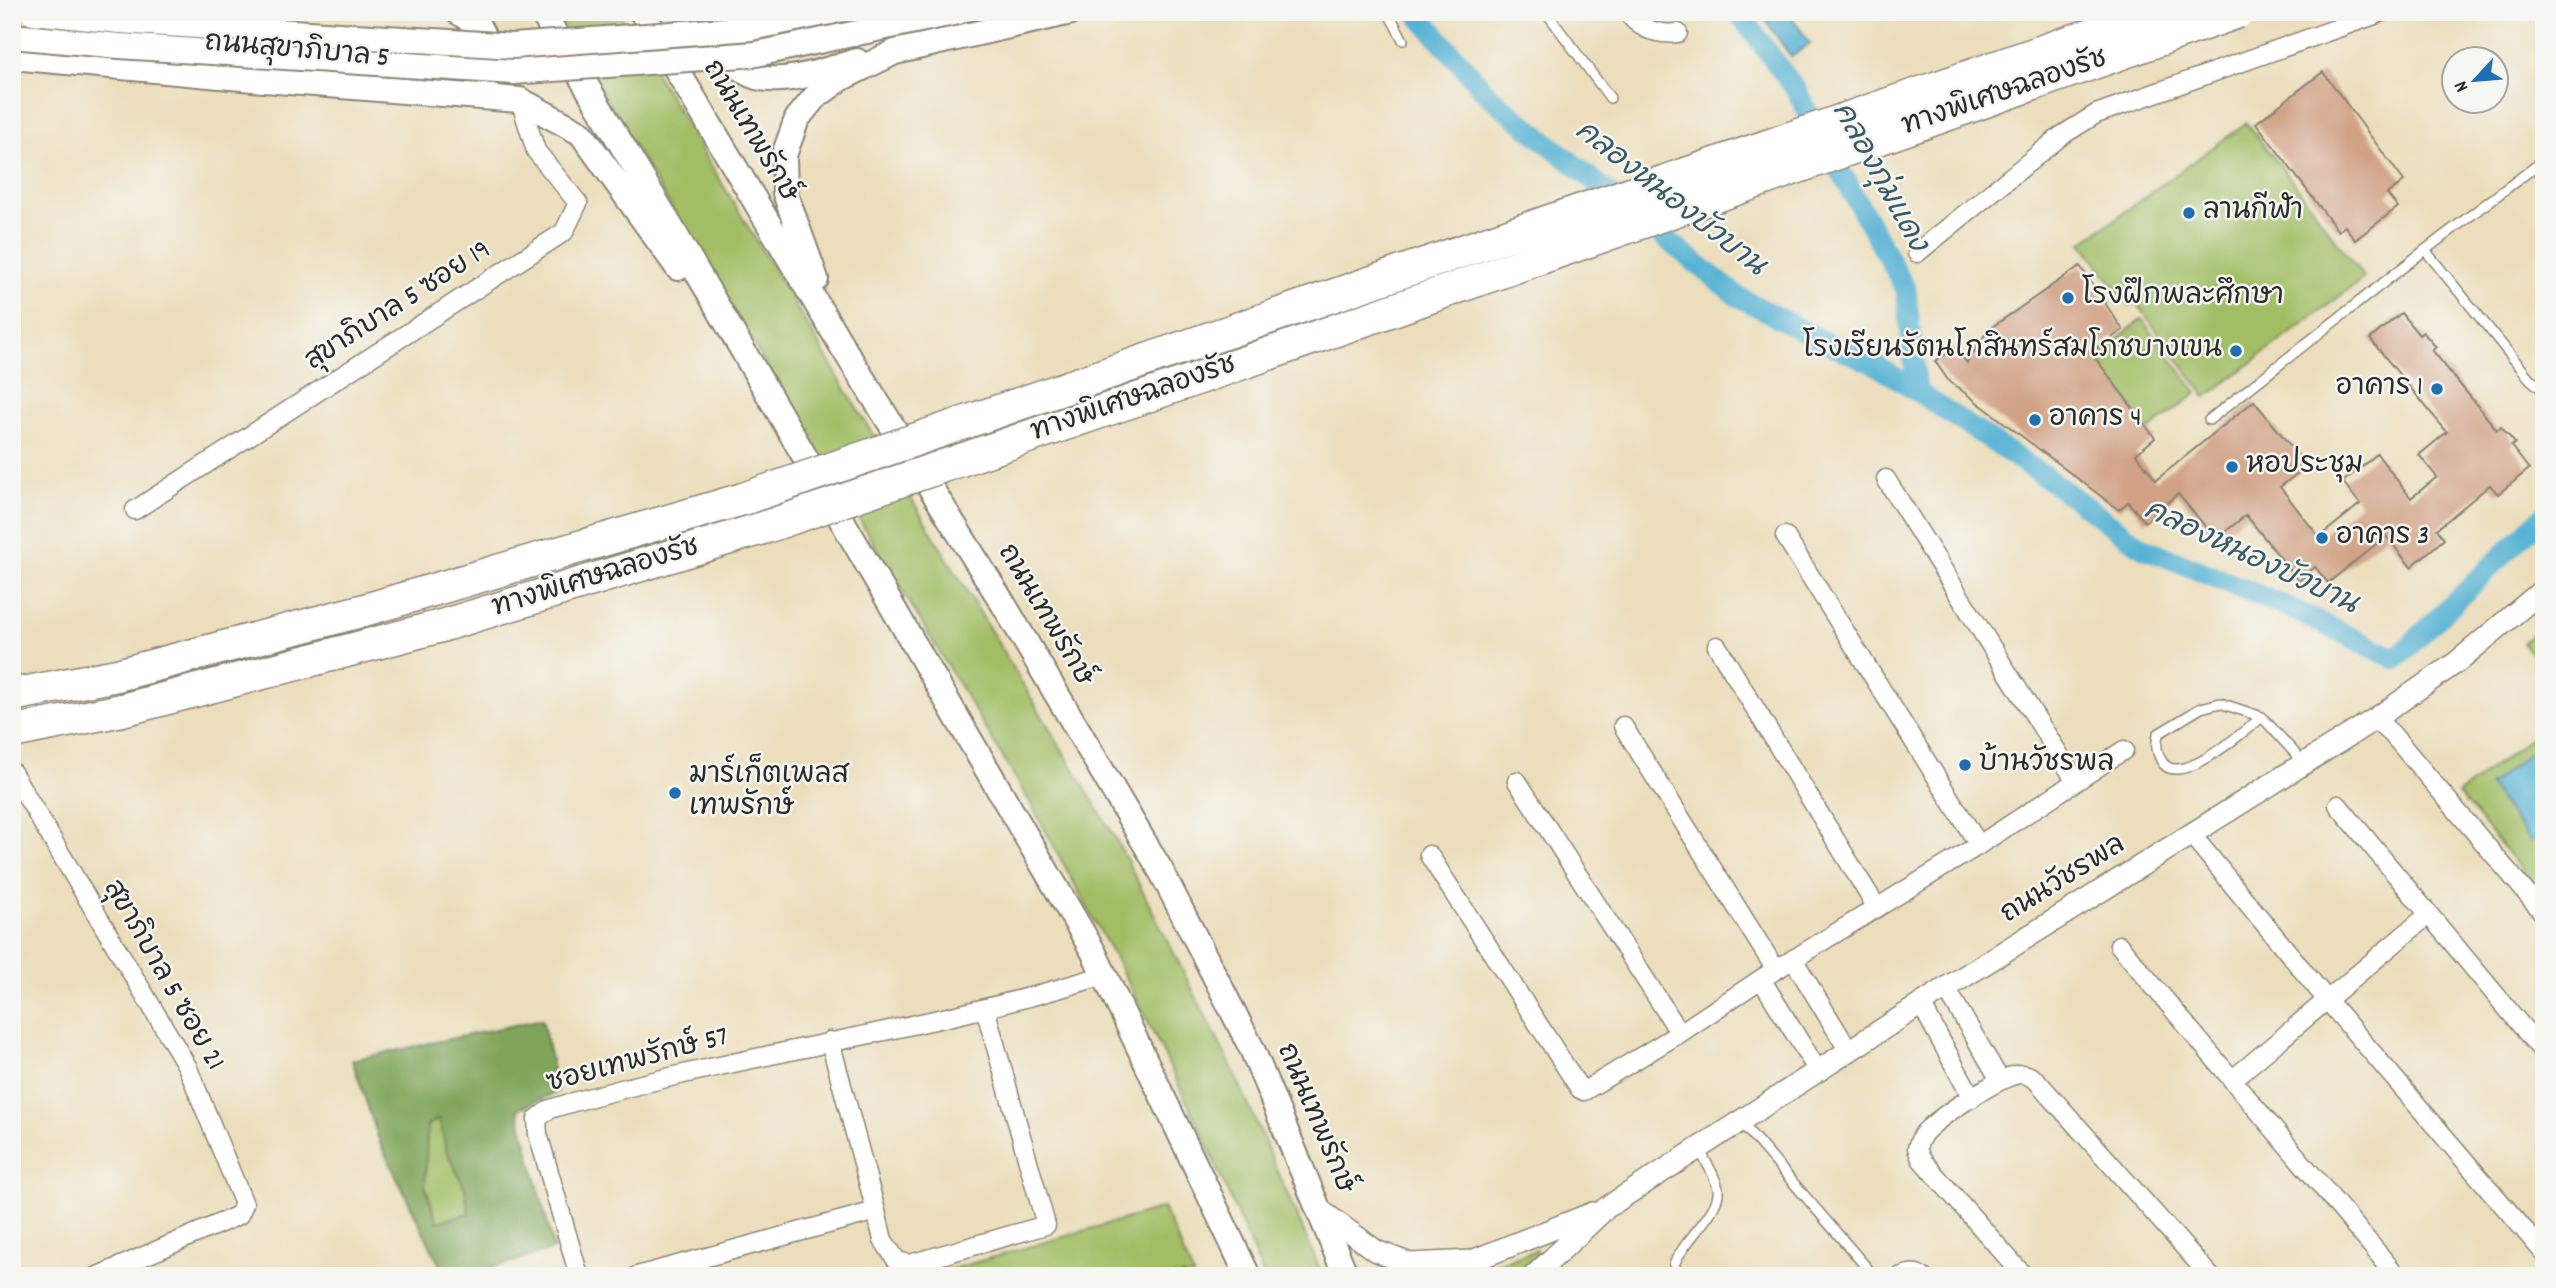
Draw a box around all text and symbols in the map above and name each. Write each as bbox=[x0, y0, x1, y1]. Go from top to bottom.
street label: ถนนสุขาภิบาล 5 bbox=[203, 23, 391, 80]
street label: ทางพิเศษฉลองรัช bbox=[1897, 39, 2113, 148]
north arrow bbox=[2440, 46, 2510, 116]
street label: ถนนเทพรักษ์ bbox=[691, 51, 811, 212]
text: N bbox=[2449, 76, 2477, 96]
water label: คลองกุ่มแดง bbox=[1819, 94, 1940, 263]
water label: คลองหนองบัวบาน bbox=[1564, 112, 1775, 290]
place label: ลานกีฬา bbox=[2203, 191, 2303, 233]
marker: ลานกีฬา bbox=[2181, 205, 2197, 221]
street label: สุขาภิบาล 5 ซอย 19 bbox=[298, 231, 500, 382]
place label: โรงฝึกพละศึกษา bbox=[2082, 274, 2284, 318]
marker: โรงฝึกพละศึกษา bbox=[2060, 290, 2076, 306]
place label: โรงเรียนรัตนโกสินทร์สมโภชบางเขน bbox=[1803, 327, 2222, 371]
marker: โรงเรียนรัตนโกสินทร์สมโภชบางเขน bbox=[2228, 343, 2244, 359]
street label: ทางพิเศษฉลองรัช bbox=[1026, 345, 1242, 454]
place label: อาคาร 1 bbox=[2336, 369, 2423, 409]
marker: อาคาร 1 bbox=[2429, 381, 2445, 397]
place label: อาคาร 4 bbox=[2049, 400, 2142, 440]
marker: อาคาร 4 bbox=[2027, 412, 2043, 428]
place label: หอประชุม bbox=[2246, 446, 2364, 487]
marker: หอประชุม bbox=[2224, 459, 2240, 475]
water label: คลองหนองบัวบาน bbox=[2136, 491, 2366, 628]
place label: อาคาร 3 bbox=[2336, 518, 2429, 558]
street label: ทางพิเศษฉลองรัช bbox=[487, 528, 705, 630]
marker: อาคาร 3 bbox=[2314, 530, 2330, 546]
street label: ถนนเทพรักษ์ bbox=[986, 535, 1106, 696]
place label: บ้านวัชรพล bbox=[1979, 742, 2114, 785]
place label: มาร์เก็ตเพลส เทพรักษ์ bbox=[689, 753, 850, 829]
marker: บ้านวัชรพล bbox=[1957, 757, 1973, 773]
marker: มาร์เก็ตเพลส เทพรักษ์ bbox=[667, 785, 683, 801]
street label: ถนนวัชรพล bbox=[1993, 826, 2134, 935]
street label: สุขาภิบาล 5 ซอย 21 bbox=[91, 873, 234, 1079]
street label: ซอยเทพรักษ์ 57 bbox=[542, 1015, 733, 1106]
street label: ถนนเทพรักษ์ bbox=[1264, 1036, 1368, 1201]

